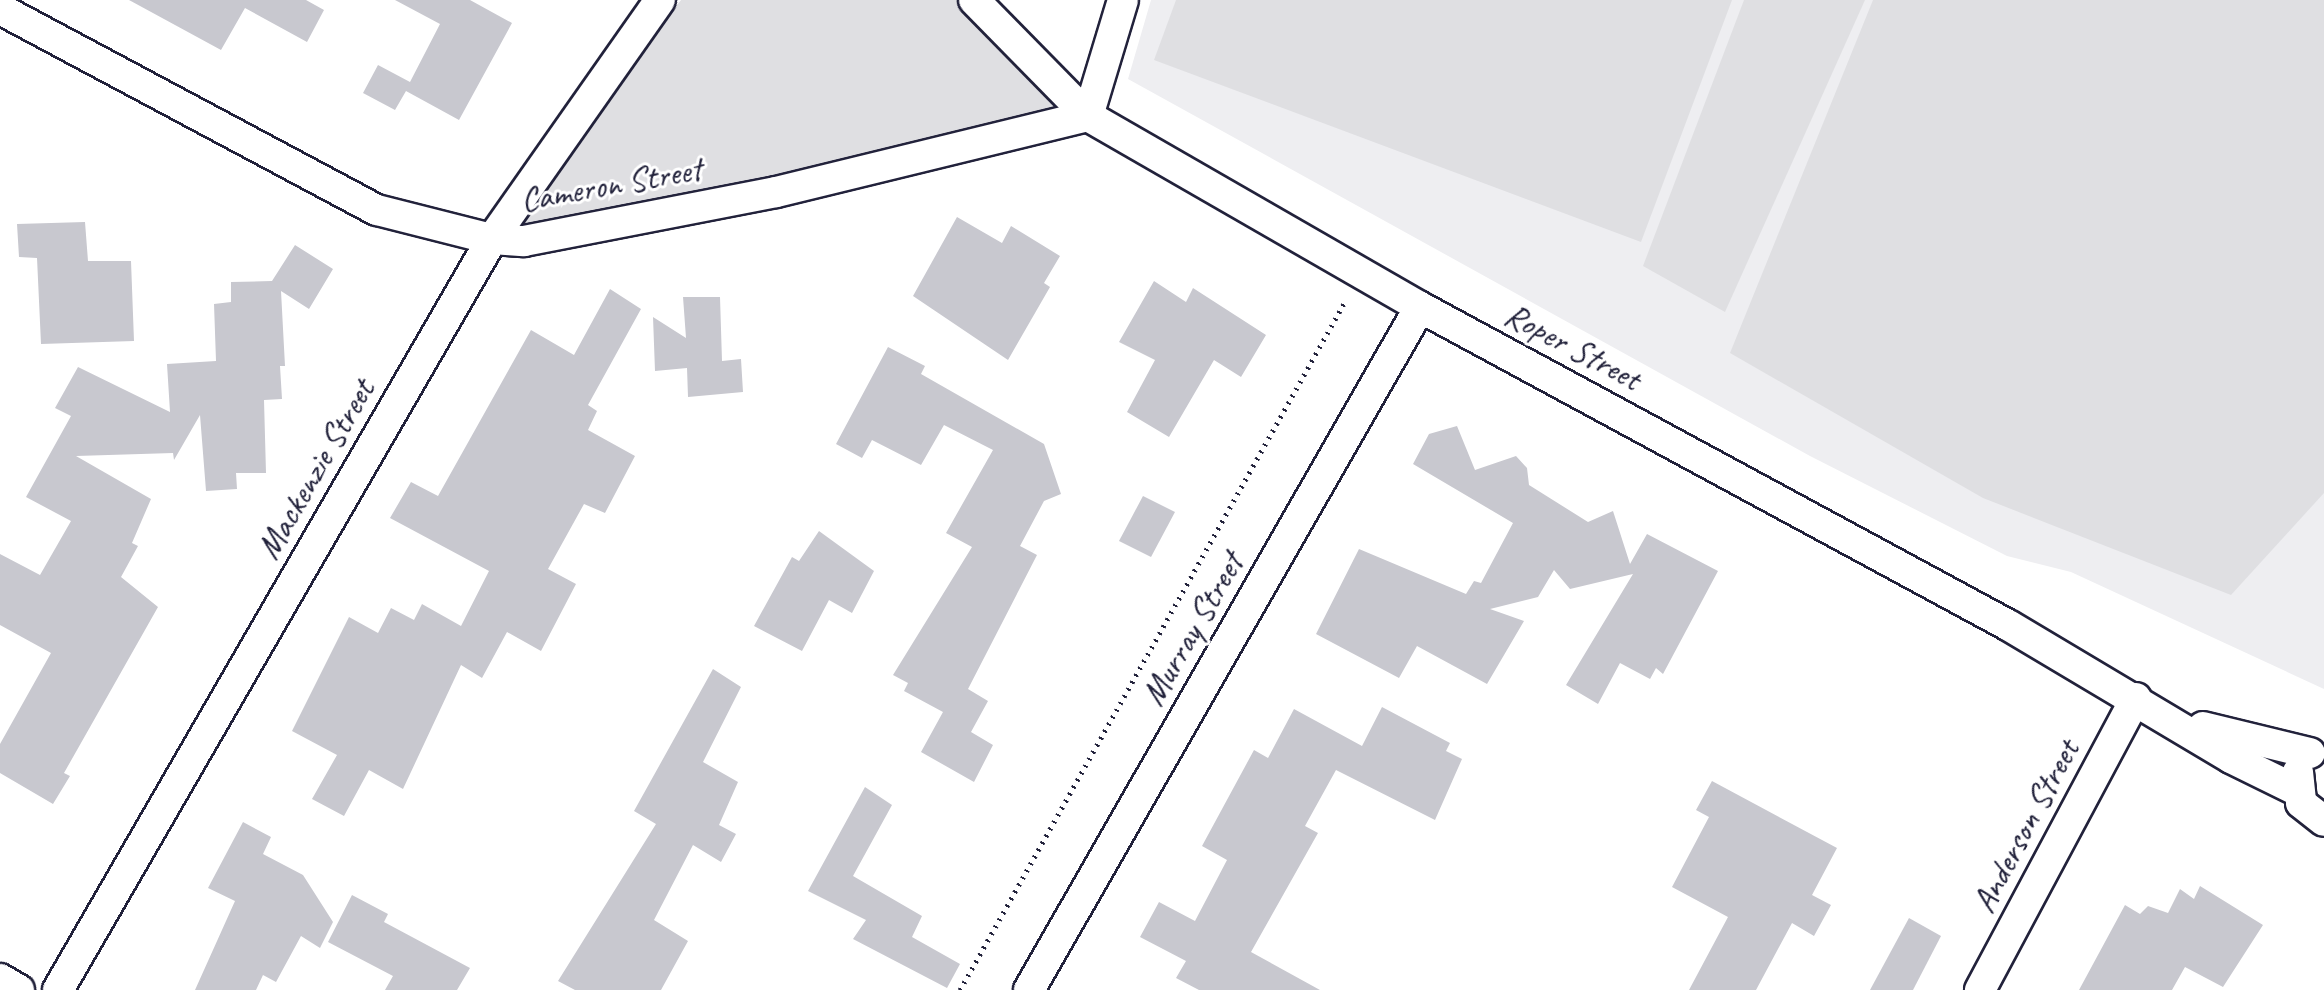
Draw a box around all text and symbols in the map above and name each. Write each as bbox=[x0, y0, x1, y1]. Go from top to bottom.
street label: Cameron Street bbox=[517, 148, 705, 220]
street label: Roper Street bbox=[1498, 293, 1648, 399]
street label: Mackenzie Street bbox=[247, 372, 383, 566]
street label: Murray Street bbox=[1132, 546, 1252, 712]
street label: Anderson Street bbox=[1962, 733, 2088, 919]

